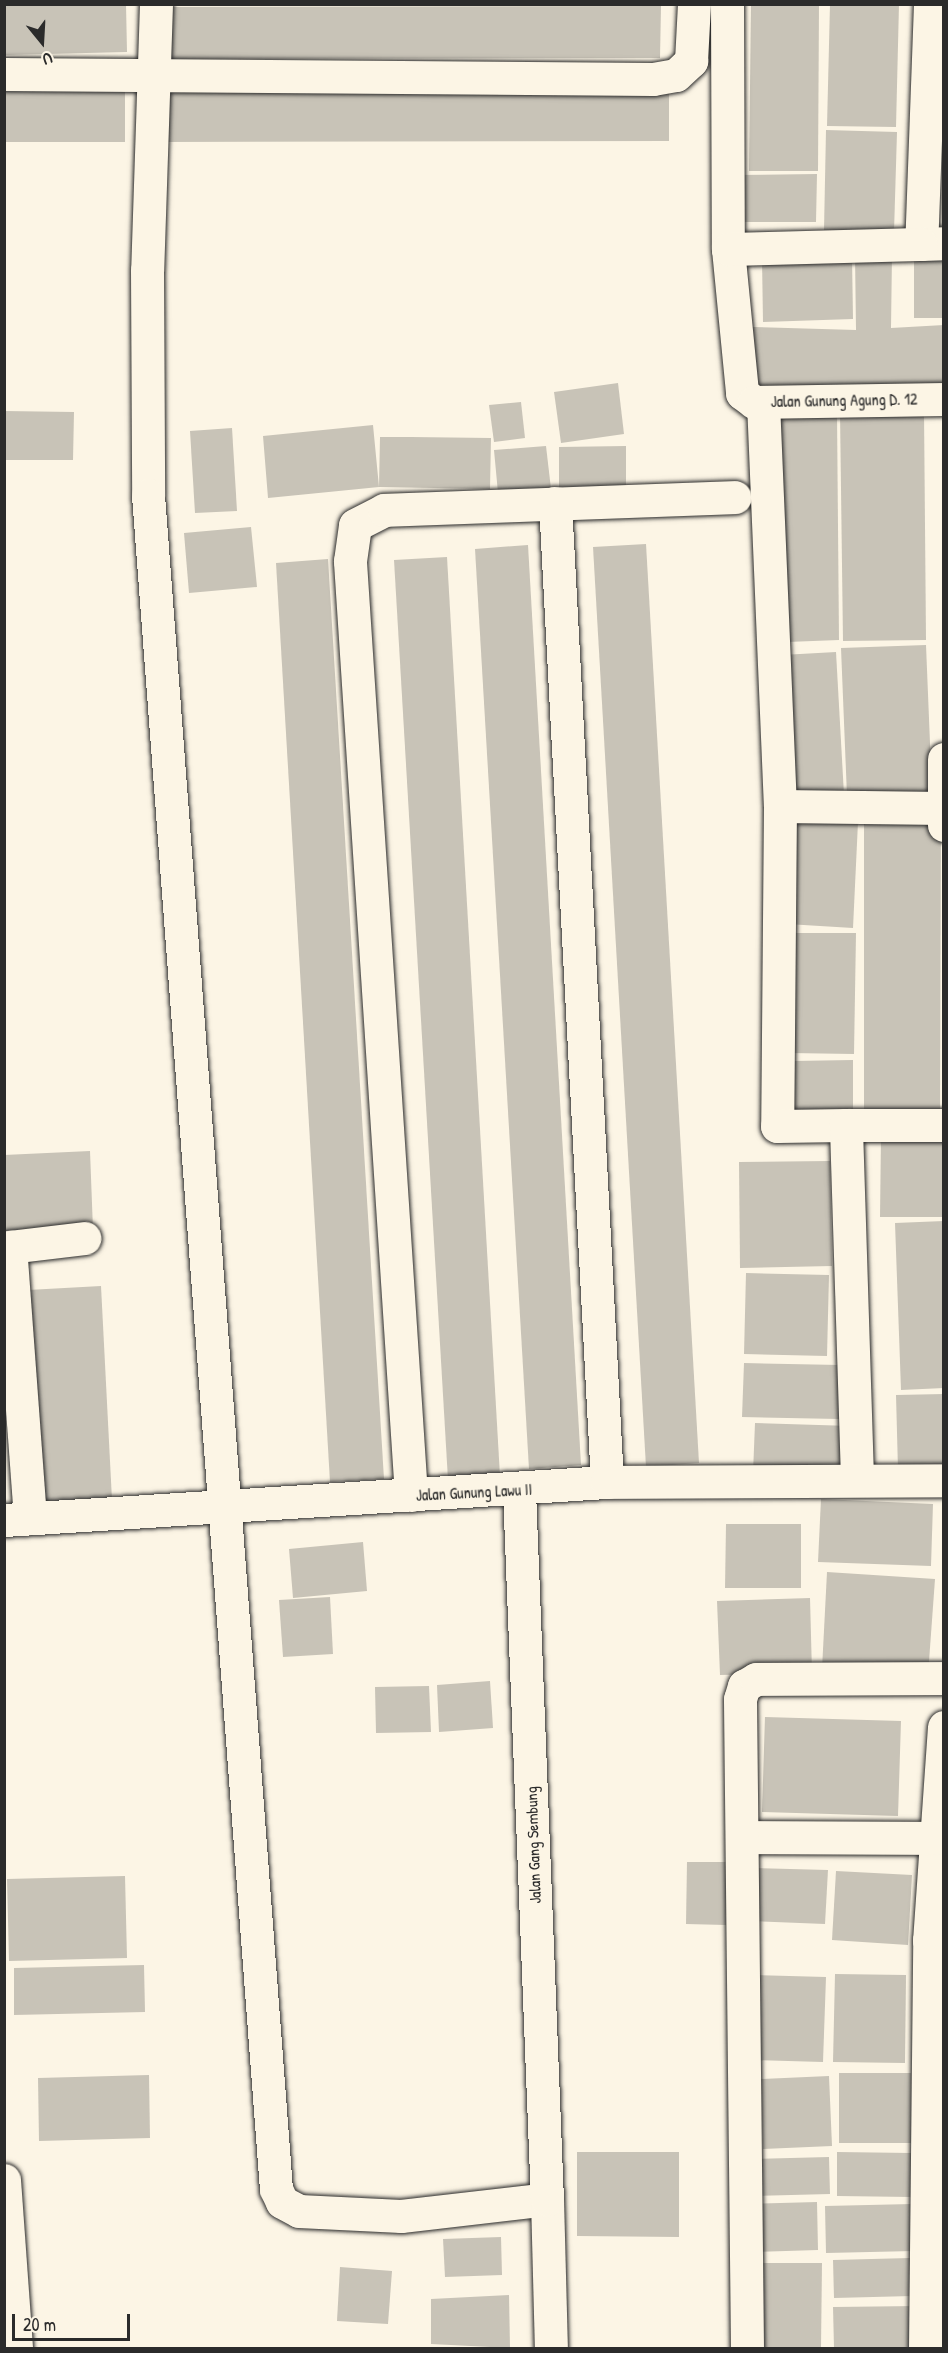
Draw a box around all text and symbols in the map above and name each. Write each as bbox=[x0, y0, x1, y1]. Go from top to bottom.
north arrow bbox=[12, 12, 72, 72]
text: U bbox=[40, 47, 55, 71]
street label: Jalan Gunung Agung D. 12 bbox=[770, 389, 918, 411]
street label: Jalan Gunung Lawu II bbox=[415, 1479, 533, 1505]
street label: Jalan Gang Sembung bbox=[521, 1786, 545, 1904]
scale bar bbox=[15, 2302, 134, 2340]
text: 20 m bbox=[23, 2312, 56, 2337]

